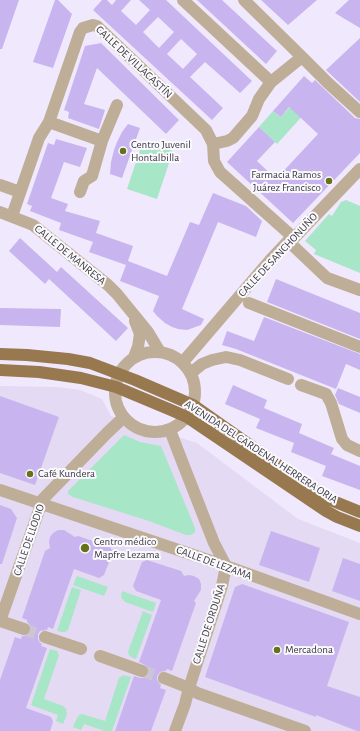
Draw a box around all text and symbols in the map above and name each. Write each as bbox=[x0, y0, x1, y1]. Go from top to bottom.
street label: CALLE DE VILLACASTÍN bbox=[93, 23, 175, 101]
place label: Centro Juvenil Hontalbilla bbox=[131, 138, 191, 164]
marker: Centro Juvenil Hontalbilla bbox=[118, 146, 128, 156]
place label: Farmacia Ramos Juárez Francisco bbox=[251, 168, 321, 194]
marker: Farmacia Ramos Juárez Francisco bbox=[324, 176, 334, 186]
street label: CALLE DE SANCHONUÑO bbox=[236, 210, 320, 300]
street label: CALLE DE MANRESA bbox=[32, 222, 108, 288]
street label: AVENIDA DEL CARDENAL HERRERA ORIA bbox=[182, 397, 340, 507]
place label: Café Kundera bbox=[38, 467, 95, 481]
marker: Café Kundera bbox=[25, 469, 35, 479]
street label: CALLE DE LLODIO bbox=[11, 502, 47, 578]
place label: Centro médico Mapfre Lezama bbox=[94, 535, 160, 561]
marker: Centro médico Mapfre Lezama bbox=[79, 542, 91, 554]
street label: CALLE DE LEZAMA bbox=[174, 543, 254, 583]
street label: CALLE DE ORDUÑA bbox=[190, 582, 228, 666]
place label: Mercadona bbox=[285, 643, 333, 657]
marker: Mercadona bbox=[272, 645, 282, 655]

